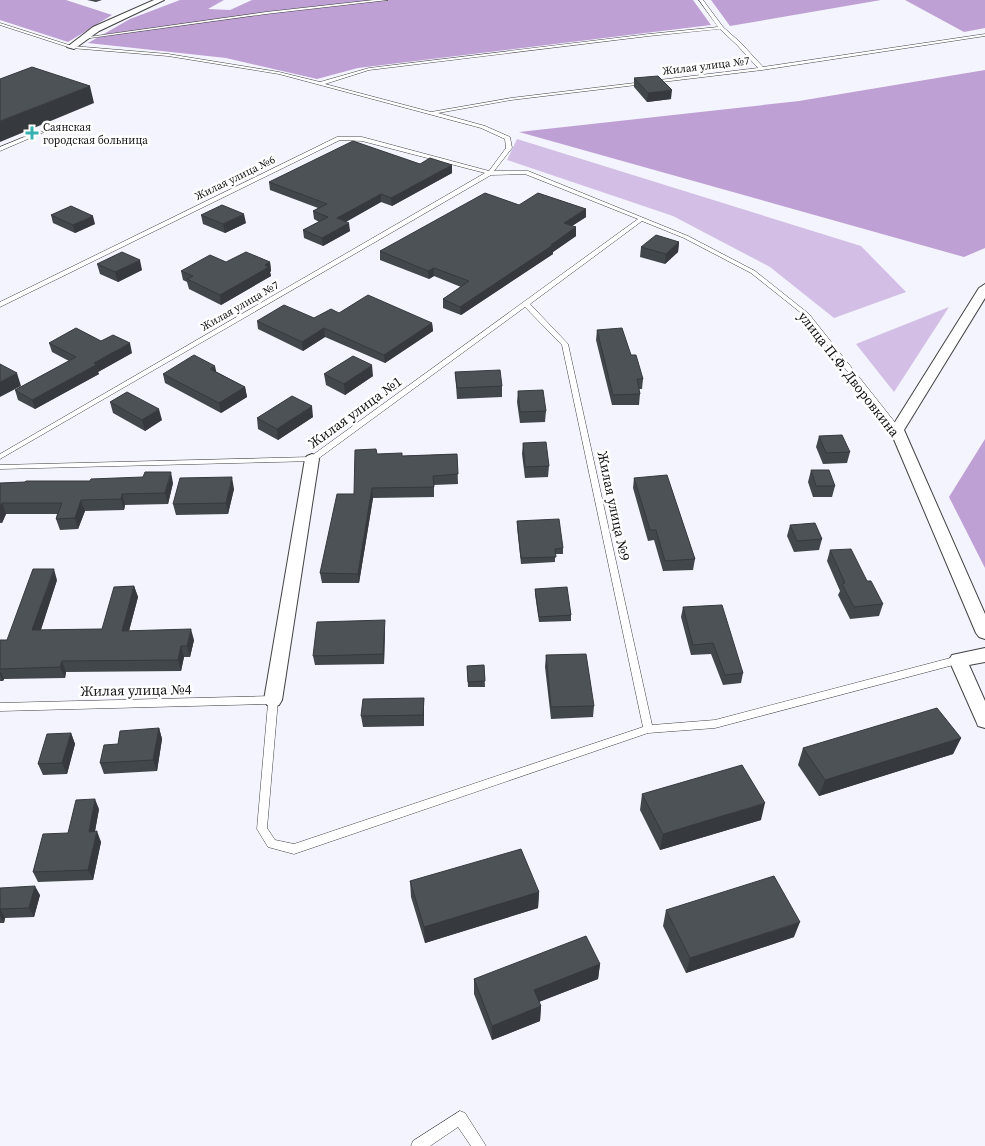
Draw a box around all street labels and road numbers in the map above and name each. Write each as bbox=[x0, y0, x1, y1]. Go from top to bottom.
street label: Жилая улица №7 bbox=[662, 53, 751, 79]
street label: Жилая улица №6 bbox=[192, 152, 278, 204]
street label: Жилая улица №7 bbox=[198, 277, 282, 334]
street label: улица П.Ф. Дворовкина bbox=[794, 307, 905, 442]
street label: Жилая улица №1 bbox=[304, 371, 406, 453]
street label: Жилая улица №9 bbox=[593, 449, 635, 563]
street label: Жилая улица №4 bbox=[80, 679, 192, 701]

